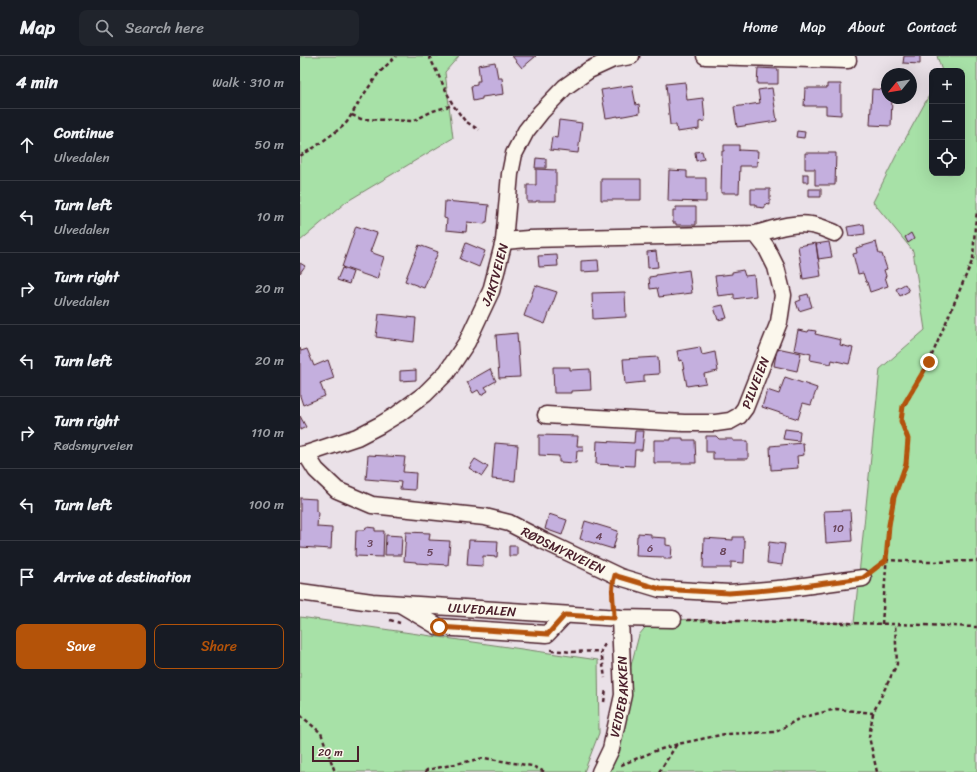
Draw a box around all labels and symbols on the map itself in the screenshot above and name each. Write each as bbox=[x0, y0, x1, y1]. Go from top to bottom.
north arrow bbox=[881, 68, 917, 104]
street label: JAKTVEIEN bbox=[474, 241, 515, 311]
street label: PILVEIEN bbox=[735, 353, 776, 412]
route end bbox=[920, 353, 938, 371]
house number: 10 bbox=[832, 519, 844, 538]
street label: RØDSMYRVEIEN bbox=[517, 520, 609, 580]
house number: 4 bbox=[596, 527, 603, 546]
house number: 3 bbox=[367, 534, 373, 553]
house number: 6 bbox=[647, 539, 653, 558]
house number: 8 bbox=[720, 542, 727, 561]
house number: 5 bbox=[427, 543, 434, 562]
street label: ULVEDALEN bbox=[447, 596, 517, 623]
route start bbox=[430, 618, 448, 636]
street label: VEIDEBAKKEN bbox=[603, 655, 635, 739]
scale bar bbox=[312, 744, 359, 763]

